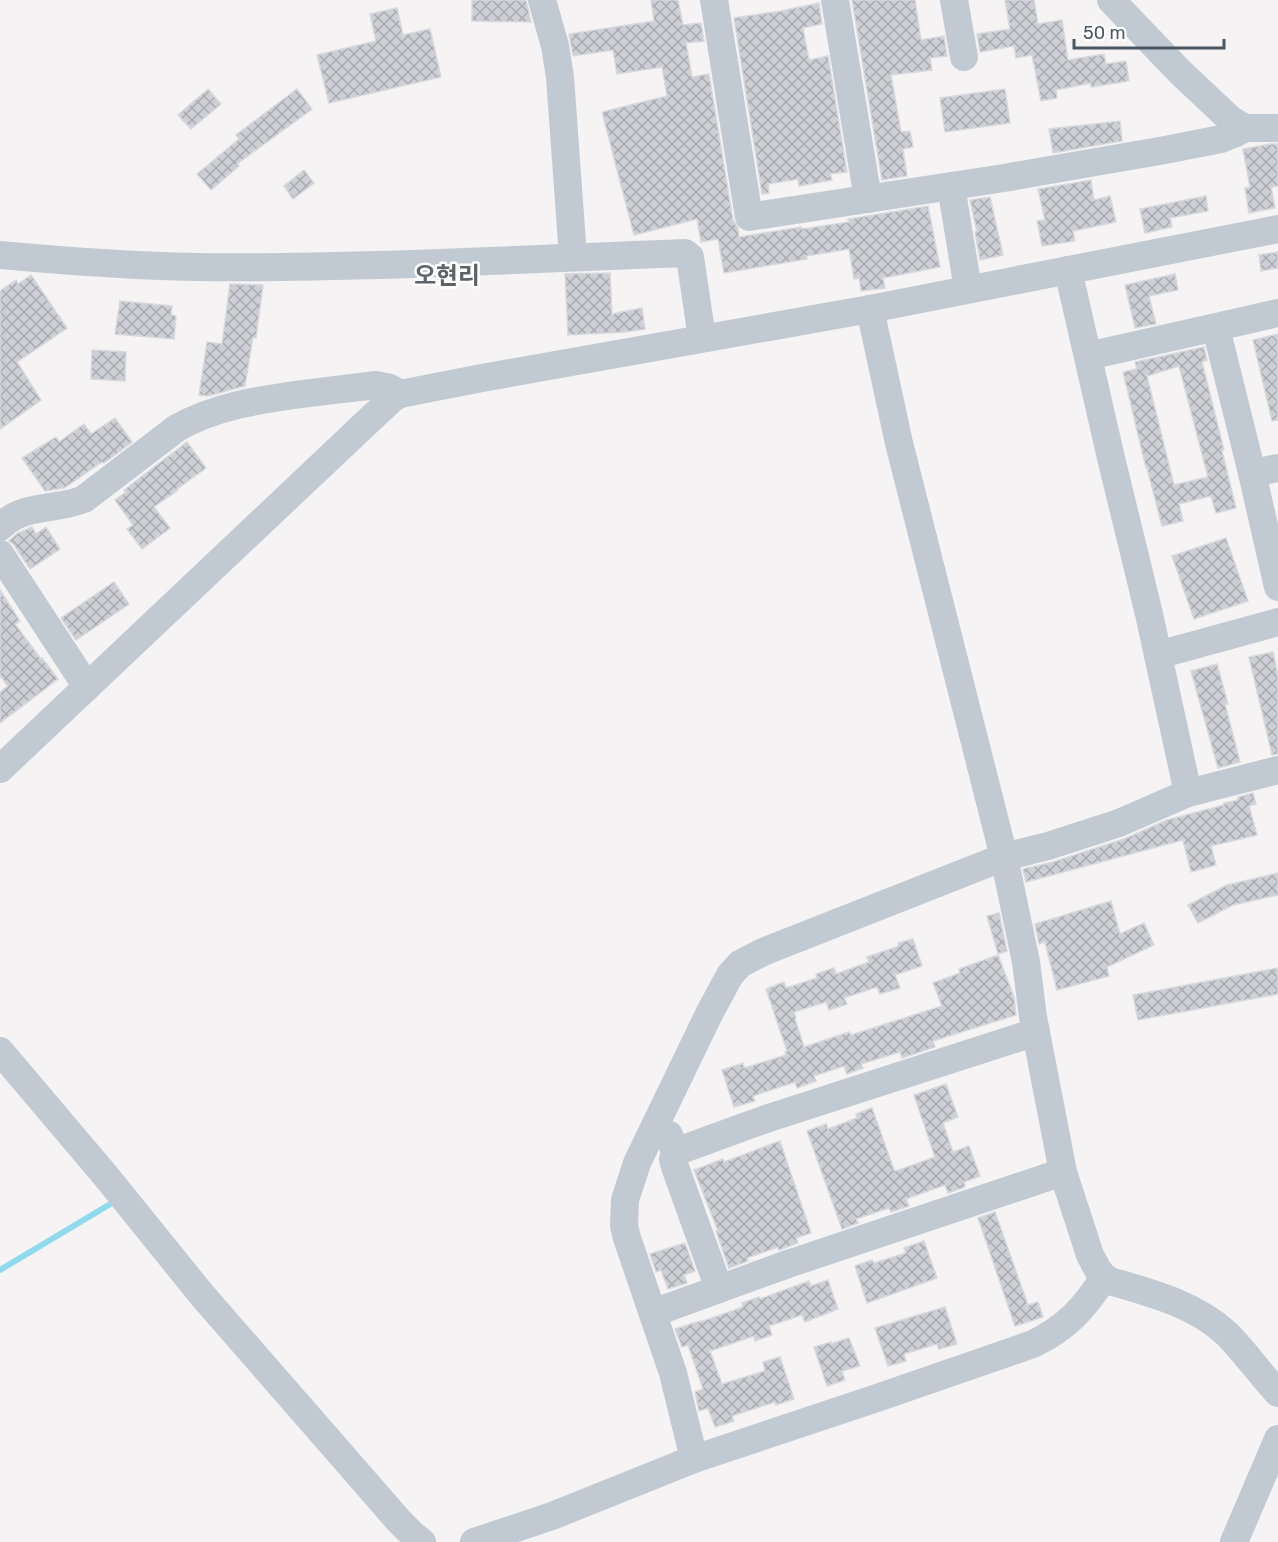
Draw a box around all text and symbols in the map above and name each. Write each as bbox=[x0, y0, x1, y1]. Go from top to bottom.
scale bar bbox=[1074, 12, 1224, 50]
text: 50 m bbox=[1083, 22, 1126, 44]
district label: 오현리 bbox=[414, 262, 480, 290]

